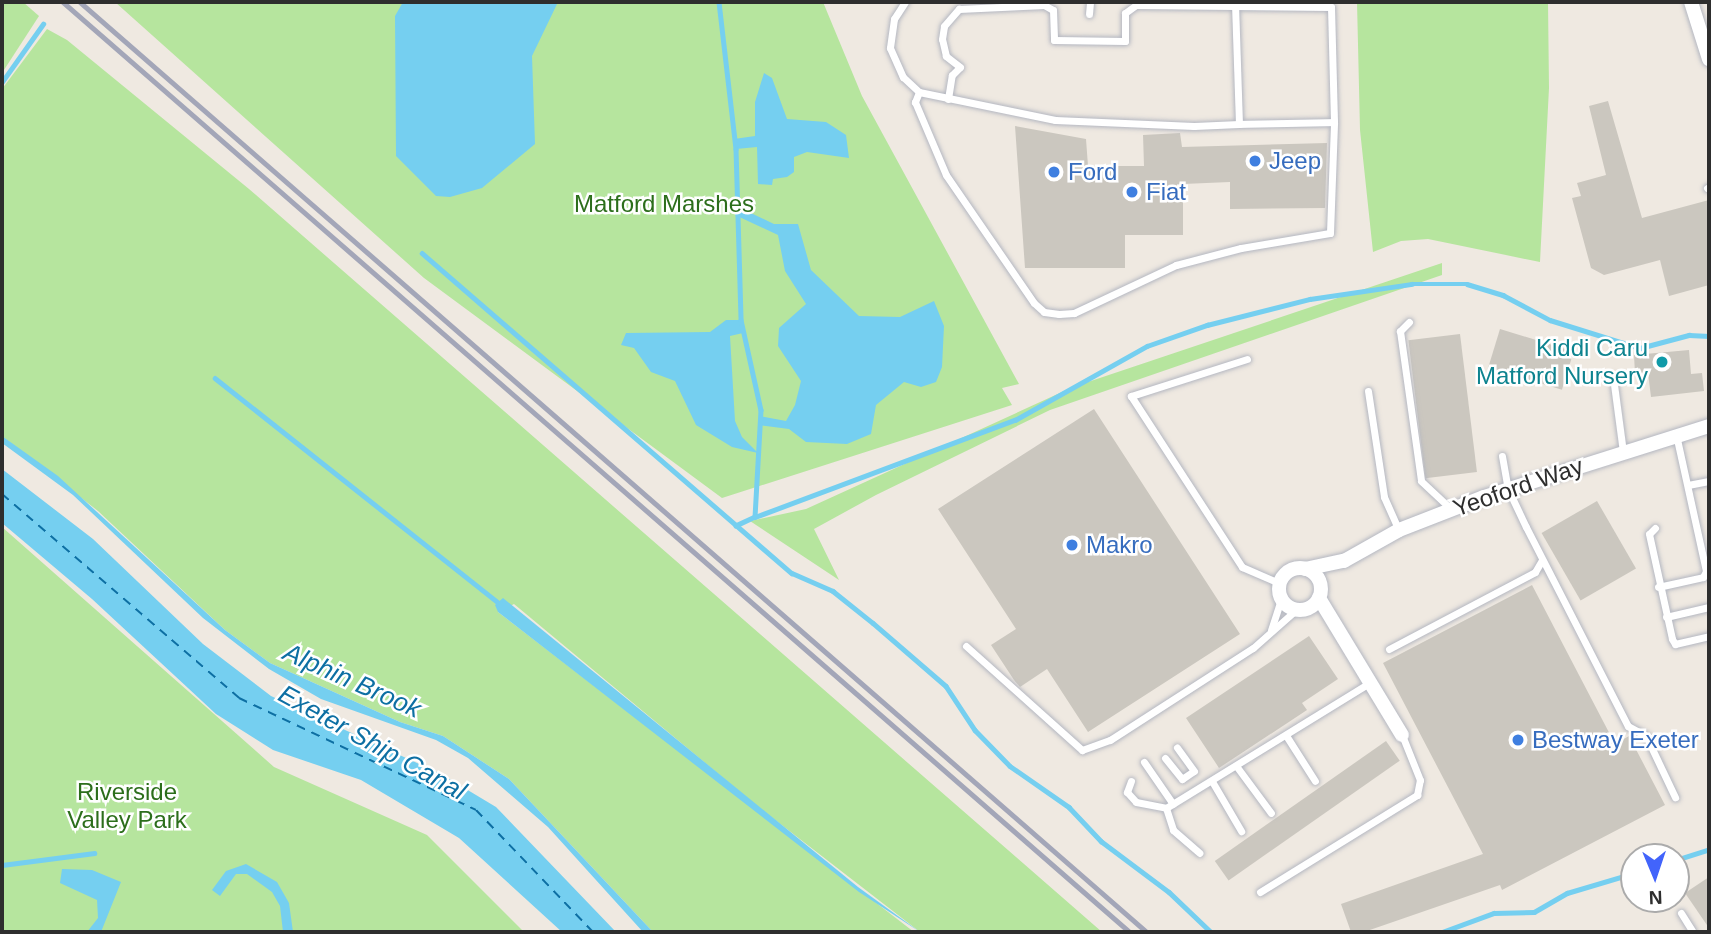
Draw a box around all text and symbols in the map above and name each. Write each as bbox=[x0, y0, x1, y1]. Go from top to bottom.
place label: Jeep bbox=[1269, 147, 1321, 175]
marker: Jeep bbox=[1247, 153, 1263, 169]
place label: Ford bbox=[1068, 158, 1117, 186]
marker: Ford bbox=[1046, 164, 1062, 180]
place label: Fiat bbox=[1146, 178, 1186, 206]
marker: Fiat bbox=[1124, 184, 1140, 200]
park label: Matford Marshes bbox=[574, 190, 754, 218]
place label: Kiddi Caru Matford Nursery bbox=[1476, 334, 1648, 390]
marker: Kiddi Caru Matford Nursery bbox=[1654, 354, 1670, 370]
street label: Yeoford Way bbox=[1449, 451, 1587, 523]
place label: Makro bbox=[1086, 531, 1153, 559]
marker: Makro bbox=[1064, 537, 1080, 553]
water label: Alphin Brook bbox=[278, 637, 426, 725]
water label: Exeter Ship Canal bbox=[273, 679, 471, 807]
place label: Bestway Exeter bbox=[1532, 726, 1699, 754]
marker: Bestway Exeter bbox=[1510, 732, 1526, 748]
park label: Riverside Valley Park bbox=[67, 778, 187, 834]
north arrow bbox=[1620, 843, 1690, 913]
text: N bbox=[1648, 887, 1663, 908]

